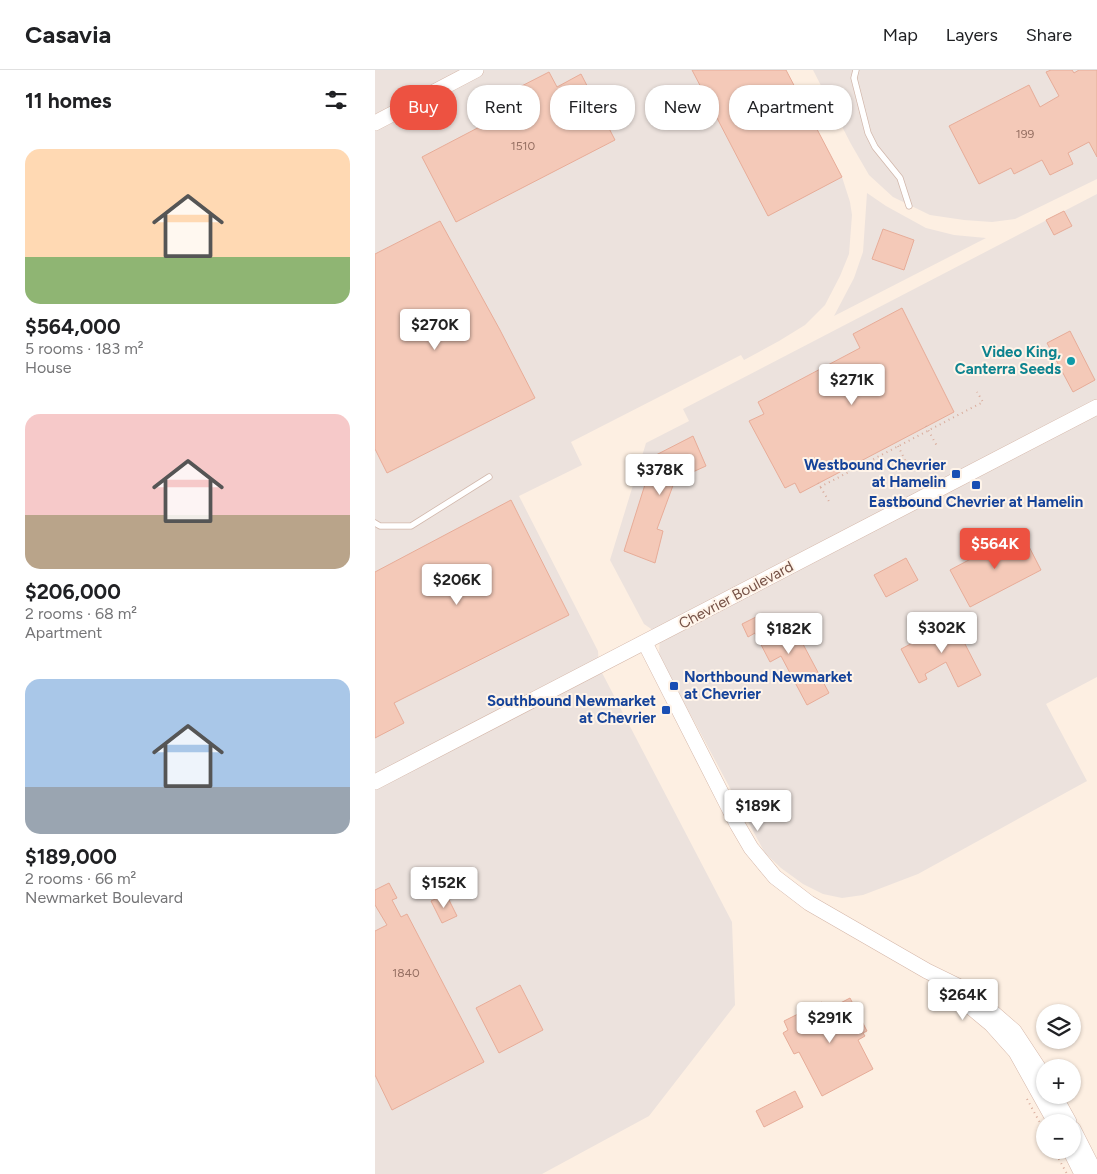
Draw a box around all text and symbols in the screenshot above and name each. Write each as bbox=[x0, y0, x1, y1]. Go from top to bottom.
text: Casavia bbox=[25, 20, 111, 49]
text: Map bbox=[883, 24, 918, 46]
text: Layers bbox=[946, 24, 998, 46]
text: Share bbox=[1026, 24, 1072, 46]
chip: Buy bbox=[390, 85, 457, 130]
chip: Rent bbox=[467, 85, 540, 130]
chip: Filters bbox=[550, 85, 635, 130]
chip: New bbox=[645, 85, 719, 130]
chip: Apartment bbox=[729, 85, 852, 130]
icon: filters bbox=[322, 86, 350, 114]
text: 11 homes bbox=[25, 88, 112, 113]
house number: 199 bbox=[1016, 127, 1034, 141]
house number: 1510 bbox=[511, 139, 536, 153]
icon: home bbox=[143, 181, 233, 271]
pin: $270K bbox=[400, 308, 470, 351]
text: $564,000 bbox=[25, 314, 121, 339]
text: $270K bbox=[411, 315, 459, 334]
text: 5 rooms · 183 m² bbox=[25, 339, 144, 358]
place label: Video King, Canterra Seeds bbox=[955, 343, 1061, 378]
marker: Video King, Canterra Seeds bbox=[1065, 355, 1077, 367]
text: House bbox=[25, 358, 71, 377]
pin: $271K bbox=[817, 364, 887, 406]
text: $271K bbox=[830, 370, 874, 389]
icon: home bbox=[143, 446, 233, 536]
pin: $378K bbox=[625, 454, 695, 496]
place label: Westbound Chevrier at Hamelin bbox=[804, 456, 946, 491]
text: $378K bbox=[636, 460, 684, 479]
marker: Westbound Chevrier at Hamelin bbox=[950, 468, 962, 480]
marker: Eastbound Chevrier at Hamelin bbox=[970, 479, 982, 491]
place label: Eastbound Chevrier at Hamelin bbox=[869, 493, 1083, 511]
pin: $564K bbox=[960, 528, 1030, 570]
text: $564K bbox=[971, 534, 1019, 553]
street label: Chevrier Boulevard bbox=[676, 557, 796, 633]
pin: $206K bbox=[422, 564, 492, 606]
text: $206K bbox=[433, 570, 481, 589]
text: $206,000 bbox=[25, 579, 121, 604]
text: 2 rooms · 68 m² bbox=[25, 604, 137, 623]
pin: $182K bbox=[754, 612, 824, 655]
pin: $302K bbox=[907, 612, 977, 654]
text: $302K bbox=[918, 618, 966, 637]
text: $182K bbox=[766, 619, 812, 638]
text: Apartment bbox=[25, 623, 102, 642]
place label: Northbound Newmarket at Chevrier bbox=[684, 668, 853, 703]
marker: Northbound Newmarket at Chevrier bbox=[668, 680, 680, 692]
place label: Southbound Newmarket at Chevrier bbox=[487, 692, 656, 727]
marker: Southbound Newmarket at Chevrier bbox=[660, 704, 672, 716]
icon: home bbox=[143, 711, 233, 801]
pin: $189K bbox=[723, 790, 793, 832]
text: $189K bbox=[735, 796, 781, 815]
text: $189,000 bbox=[25, 844, 117, 869]
pin: $152K bbox=[409, 866, 479, 909]
text: 2 rooms · 66 m² bbox=[25, 869, 136, 888]
text: $152K bbox=[422, 873, 466, 892]
text: Newmarket Boulevard bbox=[25, 888, 183, 907]
house number: 1840 bbox=[392, 966, 420, 980]
pin: $264K bbox=[928, 978, 998, 1021]
text: $264K bbox=[939, 985, 987, 1004]
pin: $291K bbox=[795, 1002, 865, 1044]
map controls bbox=[1036, 1004, 1081, 1159]
button: layers bbox=[1036, 1004, 1081, 1049]
text: $291K bbox=[808, 1008, 852, 1027]
button: + bbox=[1036, 1059, 1081, 1104]
button: − bbox=[1036, 1114, 1081, 1159]

